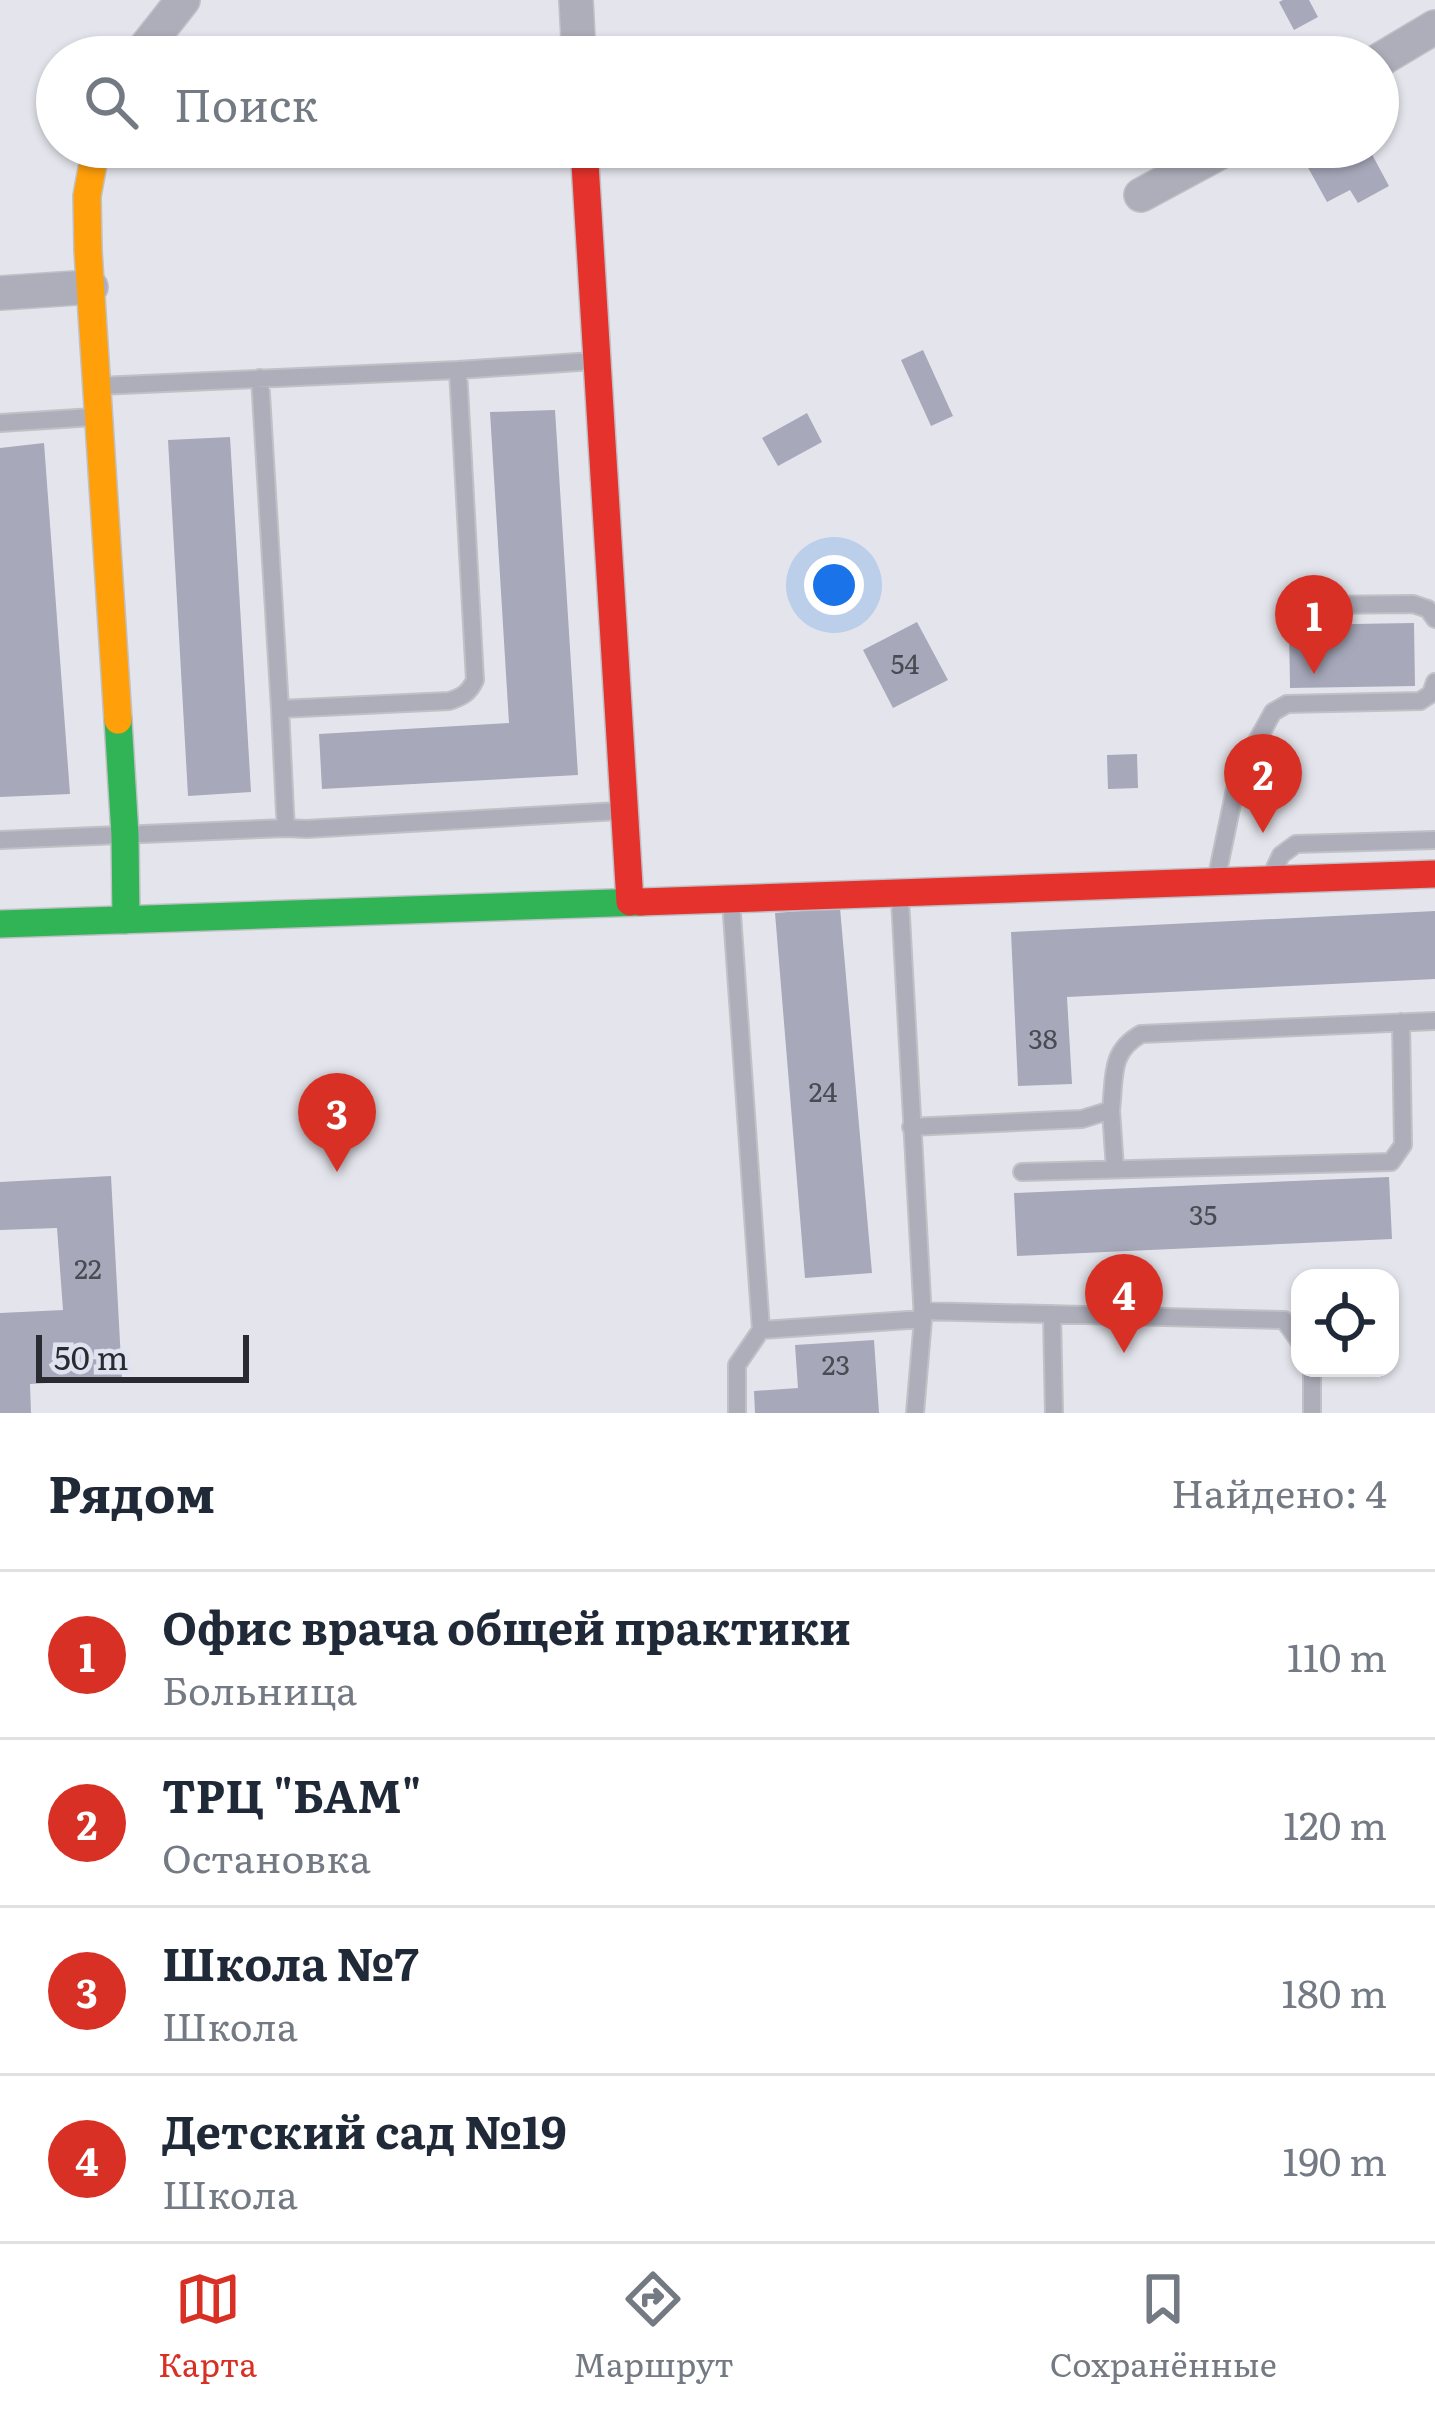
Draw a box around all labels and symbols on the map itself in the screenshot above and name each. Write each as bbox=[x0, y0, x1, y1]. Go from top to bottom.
your location bbox=[804, 555, 864, 615]
pin: 1 bbox=[1275, 575, 1353, 674]
house number: 54 bbox=[891, 642, 919, 682]
pin: 2 bbox=[1224, 734, 1302, 833]
house number: 38 bbox=[1028, 1017, 1058, 1057]
house number: 24 bbox=[809, 1070, 837, 1110]
pin: 3 bbox=[298, 1073, 376, 1172]
house number: 35 bbox=[1189, 1193, 1217, 1233]
house number: 22 bbox=[74, 1247, 102, 1287]
pin: 4 bbox=[1085, 1254, 1163, 1353]
scale bar bbox=[36, 1329, 249, 1382]
house number: 23 bbox=[822, 1343, 850, 1383]

